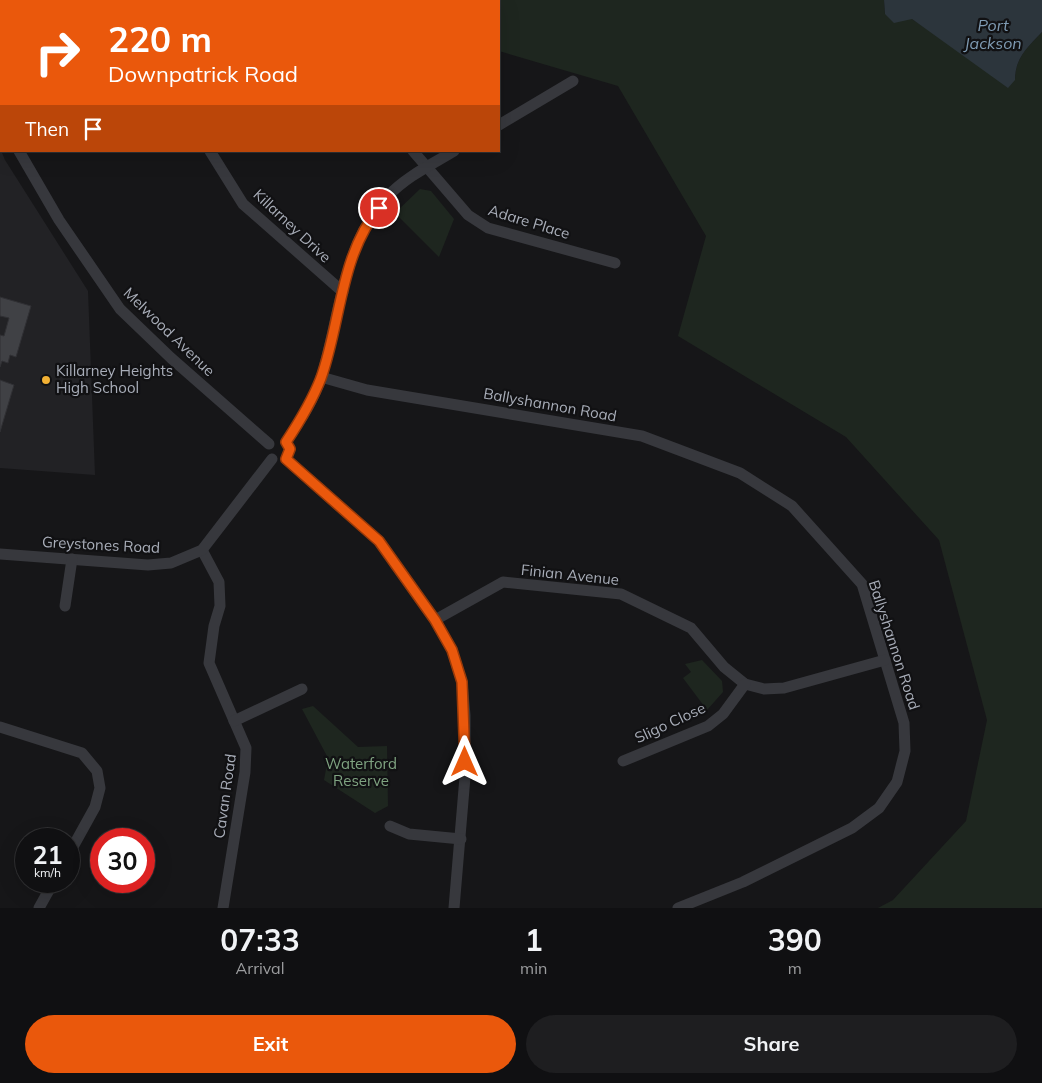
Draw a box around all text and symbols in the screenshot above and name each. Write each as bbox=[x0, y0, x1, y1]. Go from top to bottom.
water label: Port Jackson bbox=[962, 15, 1022, 53]
text: 220 m bbox=[108, 17, 212, 61]
icon: right bbox=[25, 20, 90, 85]
text: Downpatrick Road bbox=[108, 60, 298, 88]
icon: arrive bbox=[79, 115, 107, 143]
text: Then bbox=[25, 117, 69, 141]
street label: Killarney Drive bbox=[249, 185, 335, 267]
pin bbox=[358, 187, 400, 229]
icon: arrive bbox=[365, 194, 393, 222]
street label: Adare Place bbox=[486, 200, 572, 243]
street label: Melwood Avenue bbox=[120, 283, 219, 380]
place label: Killarney Heights High School bbox=[56, 361, 173, 397]
marker: Killarney Heights High School bbox=[40, 374, 52, 386]
street label: Ballyshannon Road bbox=[482, 383, 618, 426]
street label: Greystones Road bbox=[41, 532, 161, 557]
street label: Finian Avenue bbox=[520, 560, 620, 589]
street label: Ballyshannon Road bbox=[865, 578, 924, 712]
street label: Sligo Close bbox=[631, 698, 708, 747]
position arrow bbox=[438, 735, 490, 787]
street label: Cavan Road bbox=[209, 752, 240, 839]
park label: Waterford Reserve bbox=[325, 754, 397, 790]
speed limit sign: 30 bbox=[90, 828, 155, 893]
text: 21 bbox=[32, 839, 63, 870]
text: km/h bbox=[34, 865, 61, 880]
text: 07:33 bbox=[220, 921, 300, 959]
text: 1 bbox=[525, 921, 543, 959]
text: 390 bbox=[768, 921, 822, 959]
text: Arrival bbox=[236, 958, 285, 978]
text: min bbox=[520, 958, 547, 978]
text: m bbox=[788, 958, 802, 978]
button: Exit bbox=[25, 1015, 516, 1073]
button: Share bbox=[526, 1015, 1017, 1073]

